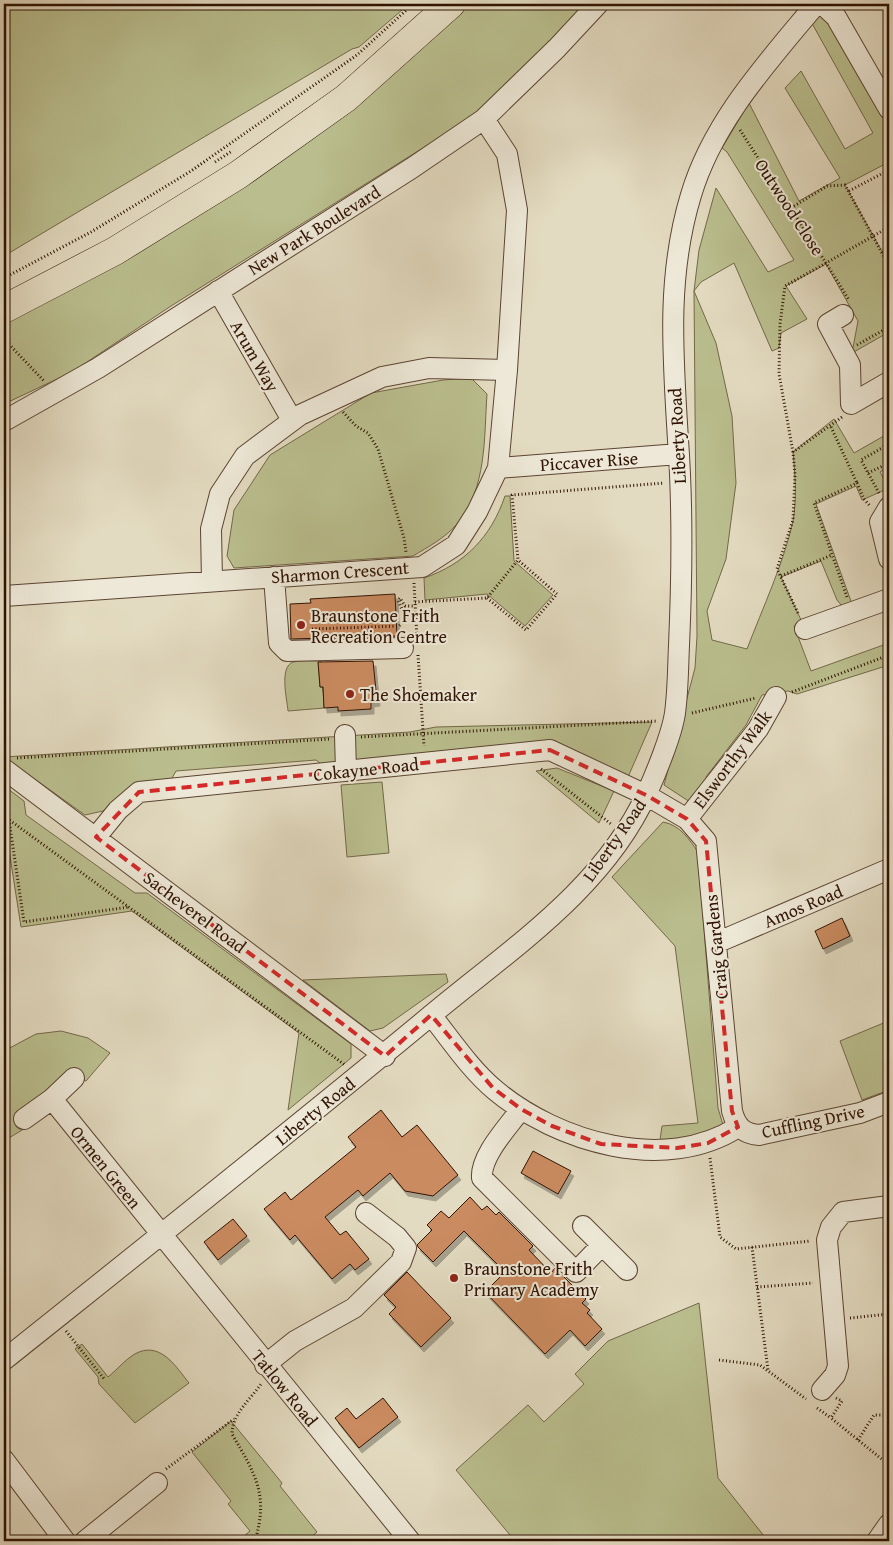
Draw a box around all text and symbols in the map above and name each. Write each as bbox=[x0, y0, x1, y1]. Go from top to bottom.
street label: Outwood Close bbox=[748, 153, 832, 261]
street label: New Park Boulevard bbox=[242, 178, 386, 282]
street label: Arum Way bbox=[224, 315, 286, 397]
street label: Liberty Road bbox=[661, 387, 693, 485]
street label: Piccaver Rise bbox=[539, 444, 639, 478]
street label: Sharmon Crescent bbox=[270, 554, 411, 590]
place label: Braunstone Frith Recreation Centre bbox=[311, 602, 447, 650]
marker: Braunstone Frith Recreation Centre bbox=[295, 619, 307, 631]
place label: The Shoemaker bbox=[360, 681, 478, 708]
marker: The Shoemaker bbox=[344, 688, 356, 700]
street label: Elsworthy Walk bbox=[686, 703, 779, 814]
street label: Cokayne Road bbox=[312, 750, 420, 788]
street label: Liberty Road bbox=[575, 793, 653, 887]
street label: Sacheverel Road bbox=[138, 864, 252, 960]
street label: Amos Road bbox=[759, 877, 847, 935]
street label: Craig Gardens bbox=[697, 893, 735, 1001]
street label: Liberty Road bbox=[269, 1070, 361, 1152]
street label: Cuffling Drive bbox=[759, 1097, 867, 1145]
street label: Ormen Green bbox=[64, 1120, 148, 1214]
place label: Braunstone Frith Primary Academy bbox=[464, 1255, 599, 1303]
marker: Braunstone Frith Primary Academy bbox=[448, 1272, 460, 1284]
street label: Tatlow Road bbox=[245, 1344, 325, 1433]

